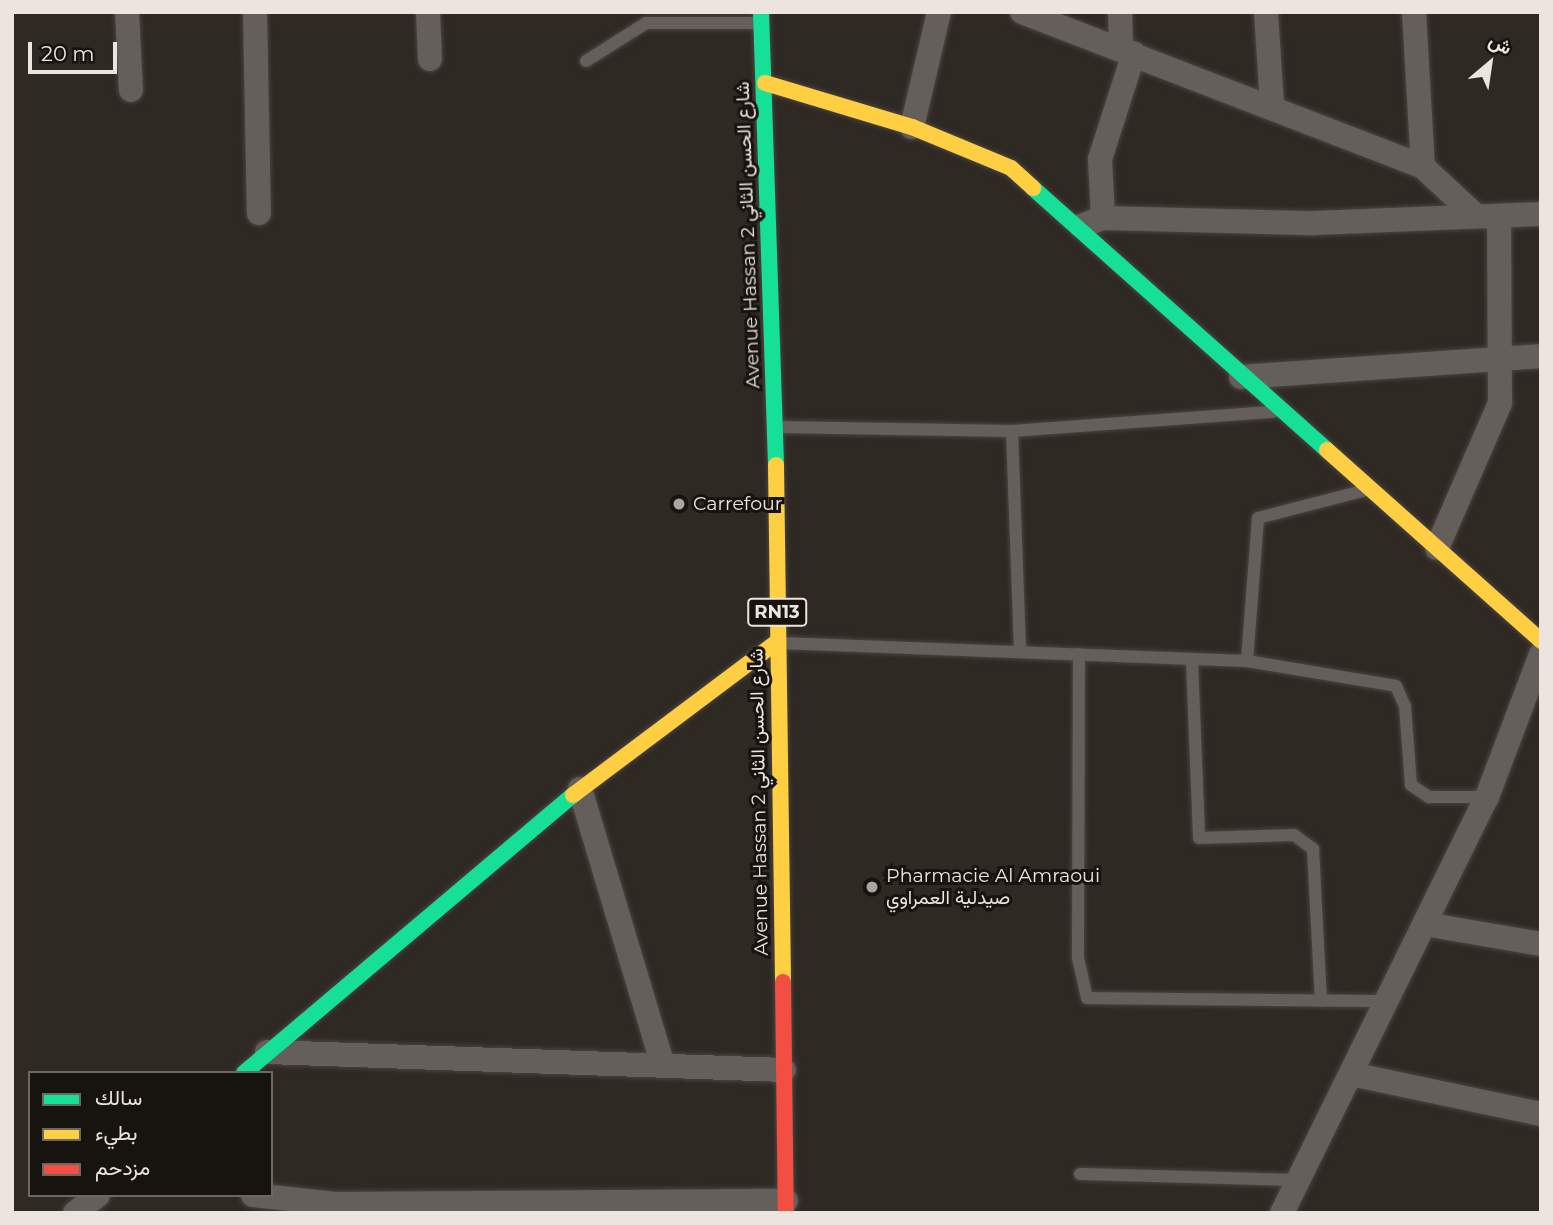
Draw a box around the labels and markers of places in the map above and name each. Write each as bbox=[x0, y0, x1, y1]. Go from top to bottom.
place label: Carrefour bbox=[693, 493, 782, 515]
marker: Carrefour bbox=[671, 496, 687, 512]
place label: Pharmacie Al Amraoui صيدلية العمراوي bbox=[886, 865, 1100, 909]
marker: Pharmacie Al Amraoui صيدلية العمراوي bbox=[864, 879, 880, 895]

